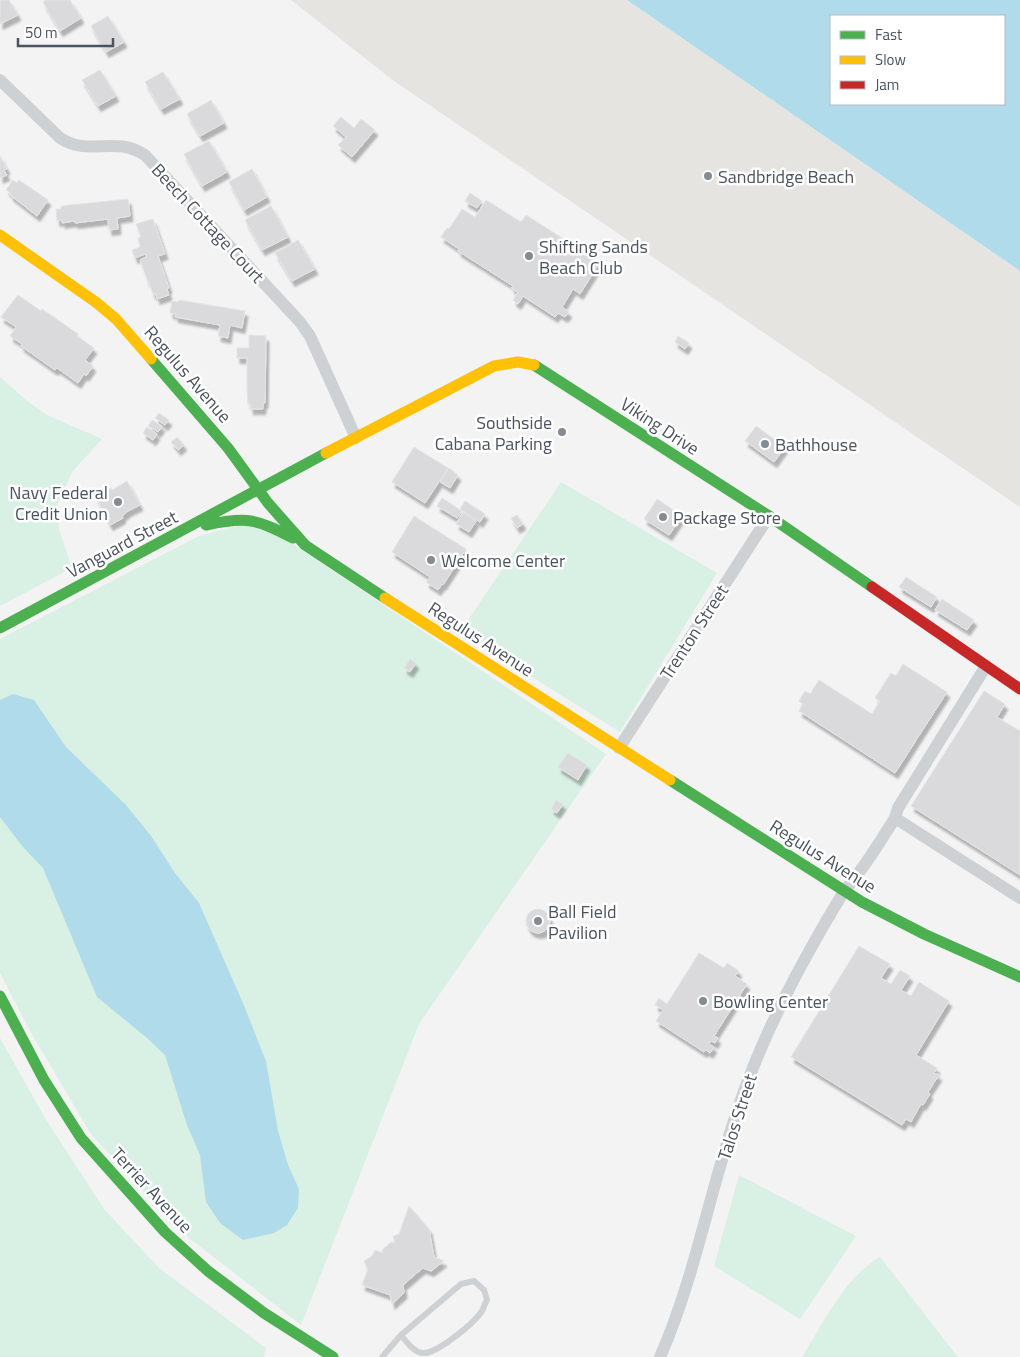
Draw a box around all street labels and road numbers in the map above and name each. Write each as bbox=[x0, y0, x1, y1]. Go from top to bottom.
street label: Beech Cottage Court bbox=[145, 157, 271, 289]
street label: Regulus Avenue bbox=[138, 319, 238, 429]
street label: Viking Drive bbox=[615, 390, 705, 462]
street label: Vanguard Street bbox=[62, 503, 183, 585]
street label: Trenton Street bbox=[653, 579, 735, 685]
street label: Regulus Avenue bbox=[423, 595, 539, 683]
street label: Regulus Avenue bbox=[764, 812, 882, 900]
street label: Talos Street bbox=[710, 1070, 764, 1164]
street label: Terrier Avenue bbox=[105, 1141, 199, 1239]

